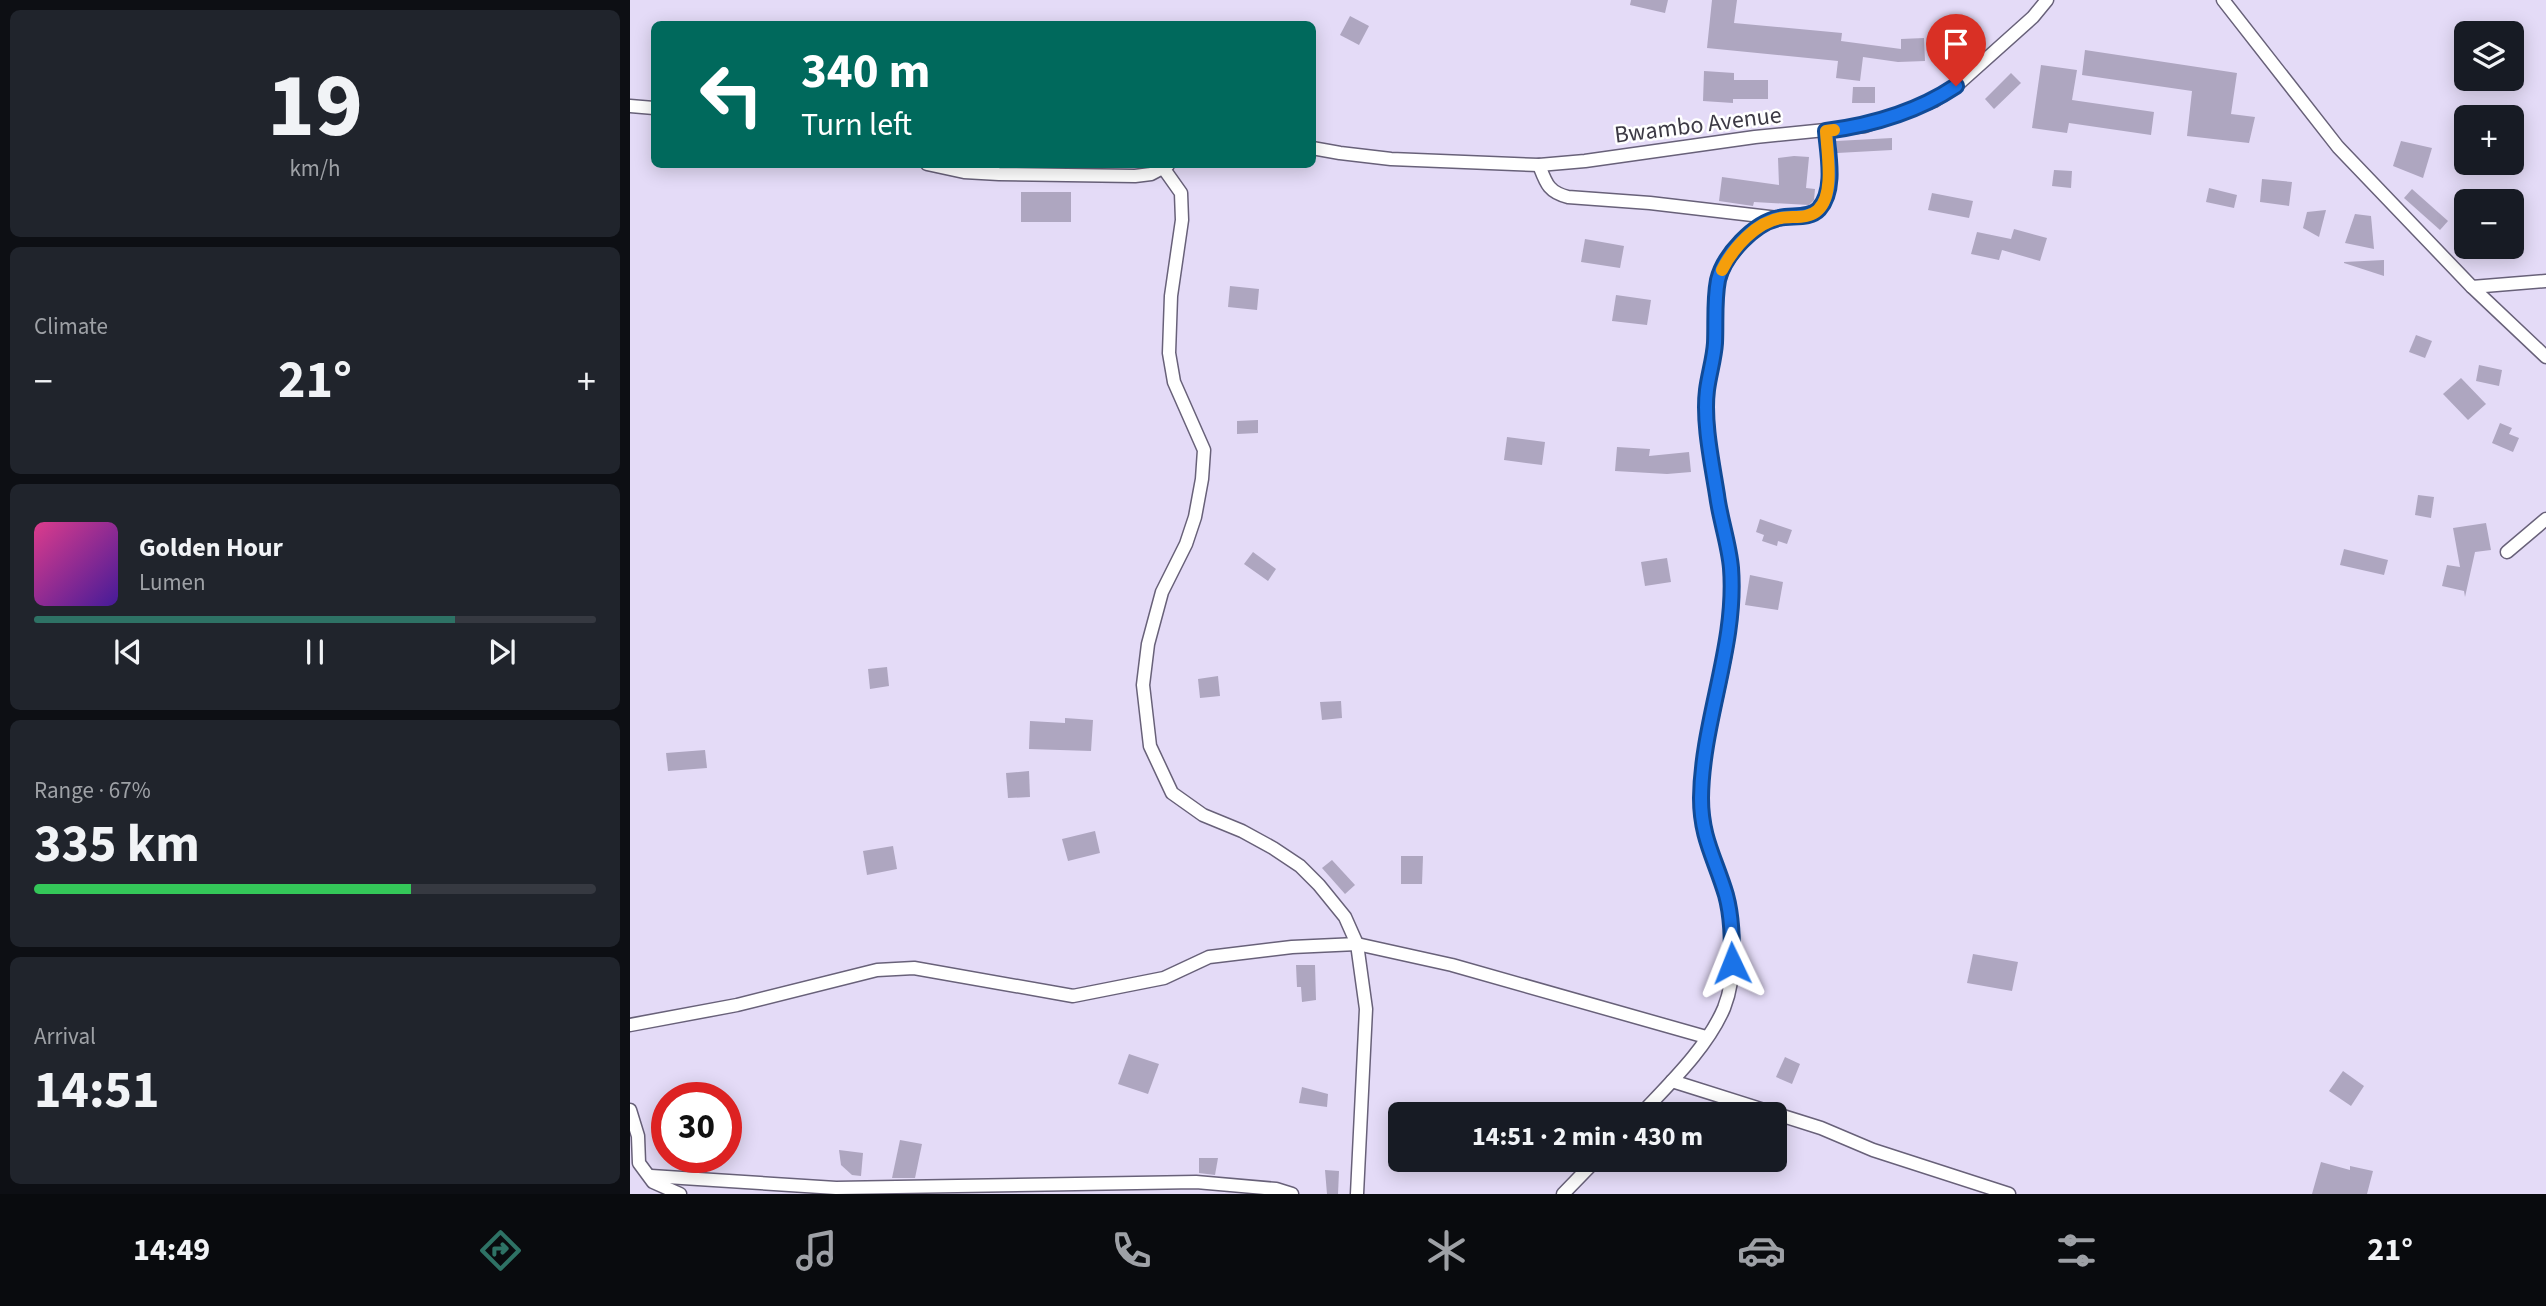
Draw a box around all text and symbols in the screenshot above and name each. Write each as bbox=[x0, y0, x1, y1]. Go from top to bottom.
pin bbox=[1926, 14, 1986, 86]
map controls bbox=[2454, 21, 2524, 259]
button: layers bbox=[2454, 21, 2524, 91]
icon: arrive bbox=[1937, 25, 1975, 63]
text: 340 m bbox=[801, 37, 930, 107]
text: 19 bbox=[267, 42, 363, 171]
icon: left bbox=[686, 49, 777, 140]
street label: Bwambo Avenue bbox=[1613, 97, 1783, 153]
text: Turn left bbox=[801, 102, 912, 148]
button: + bbox=[2454, 105, 2524, 175]
text: km/h bbox=[289, 152, 341, 185]
button: − bbox=[2454, 189, 2524, 259]
text: Climate bbox=[34, 310, 108, 343]
text: 21° bbox=[278, 344, 352, 418]
text: − bbox=[34, 355, 53, 409]
text: + bbox=[577, 355, 596, 409]
text: Golden Hour bbox=[139, 529, 283, 566]
text: Lumen bbox=[139, 566, 206, 599]
icon: previous bbox=[109, 633, 147, 671]
icon: pause bbox=[296, 633, 334, 671]
icon: next bbox=[483, 633, 521, 671]
text: Range · 67% bbox=[34, 774, 151, 807]
text: 335 km bbox=[34, 808, 200, 882]
position arrow bbox=[1695, 926, 1769, 1000]
text: Arrival bbox=[34, 1020, 96, 1053]
text: 14:51 bbox=[34, 1054, 159, 1128]
speed limit sign: 30 bbox=[651, 1082, 742, 1173]
text: 14:51 · 2 min · 430 m bbox=[1472, 1118, 1703, 1155]
icon: directions bbox=[476, 1226, 525, 1275]
icon: music bbox=[792, 1226, 841, 1275]
icon: phone bbox=[1107, 1226, 1156, 1275]
icon: climate bbox=[1422, 1226, 1471, 1275]
icon: car bbox=[1737, 1226, 1786, 1275]
icon: filters bbox=[2052, 1226, 2101, 1275]
text: 14:49 bbox=[133, 1227, 210, 1273]
text: 21° bbox=[2367, 1227, 2413, 1273]

